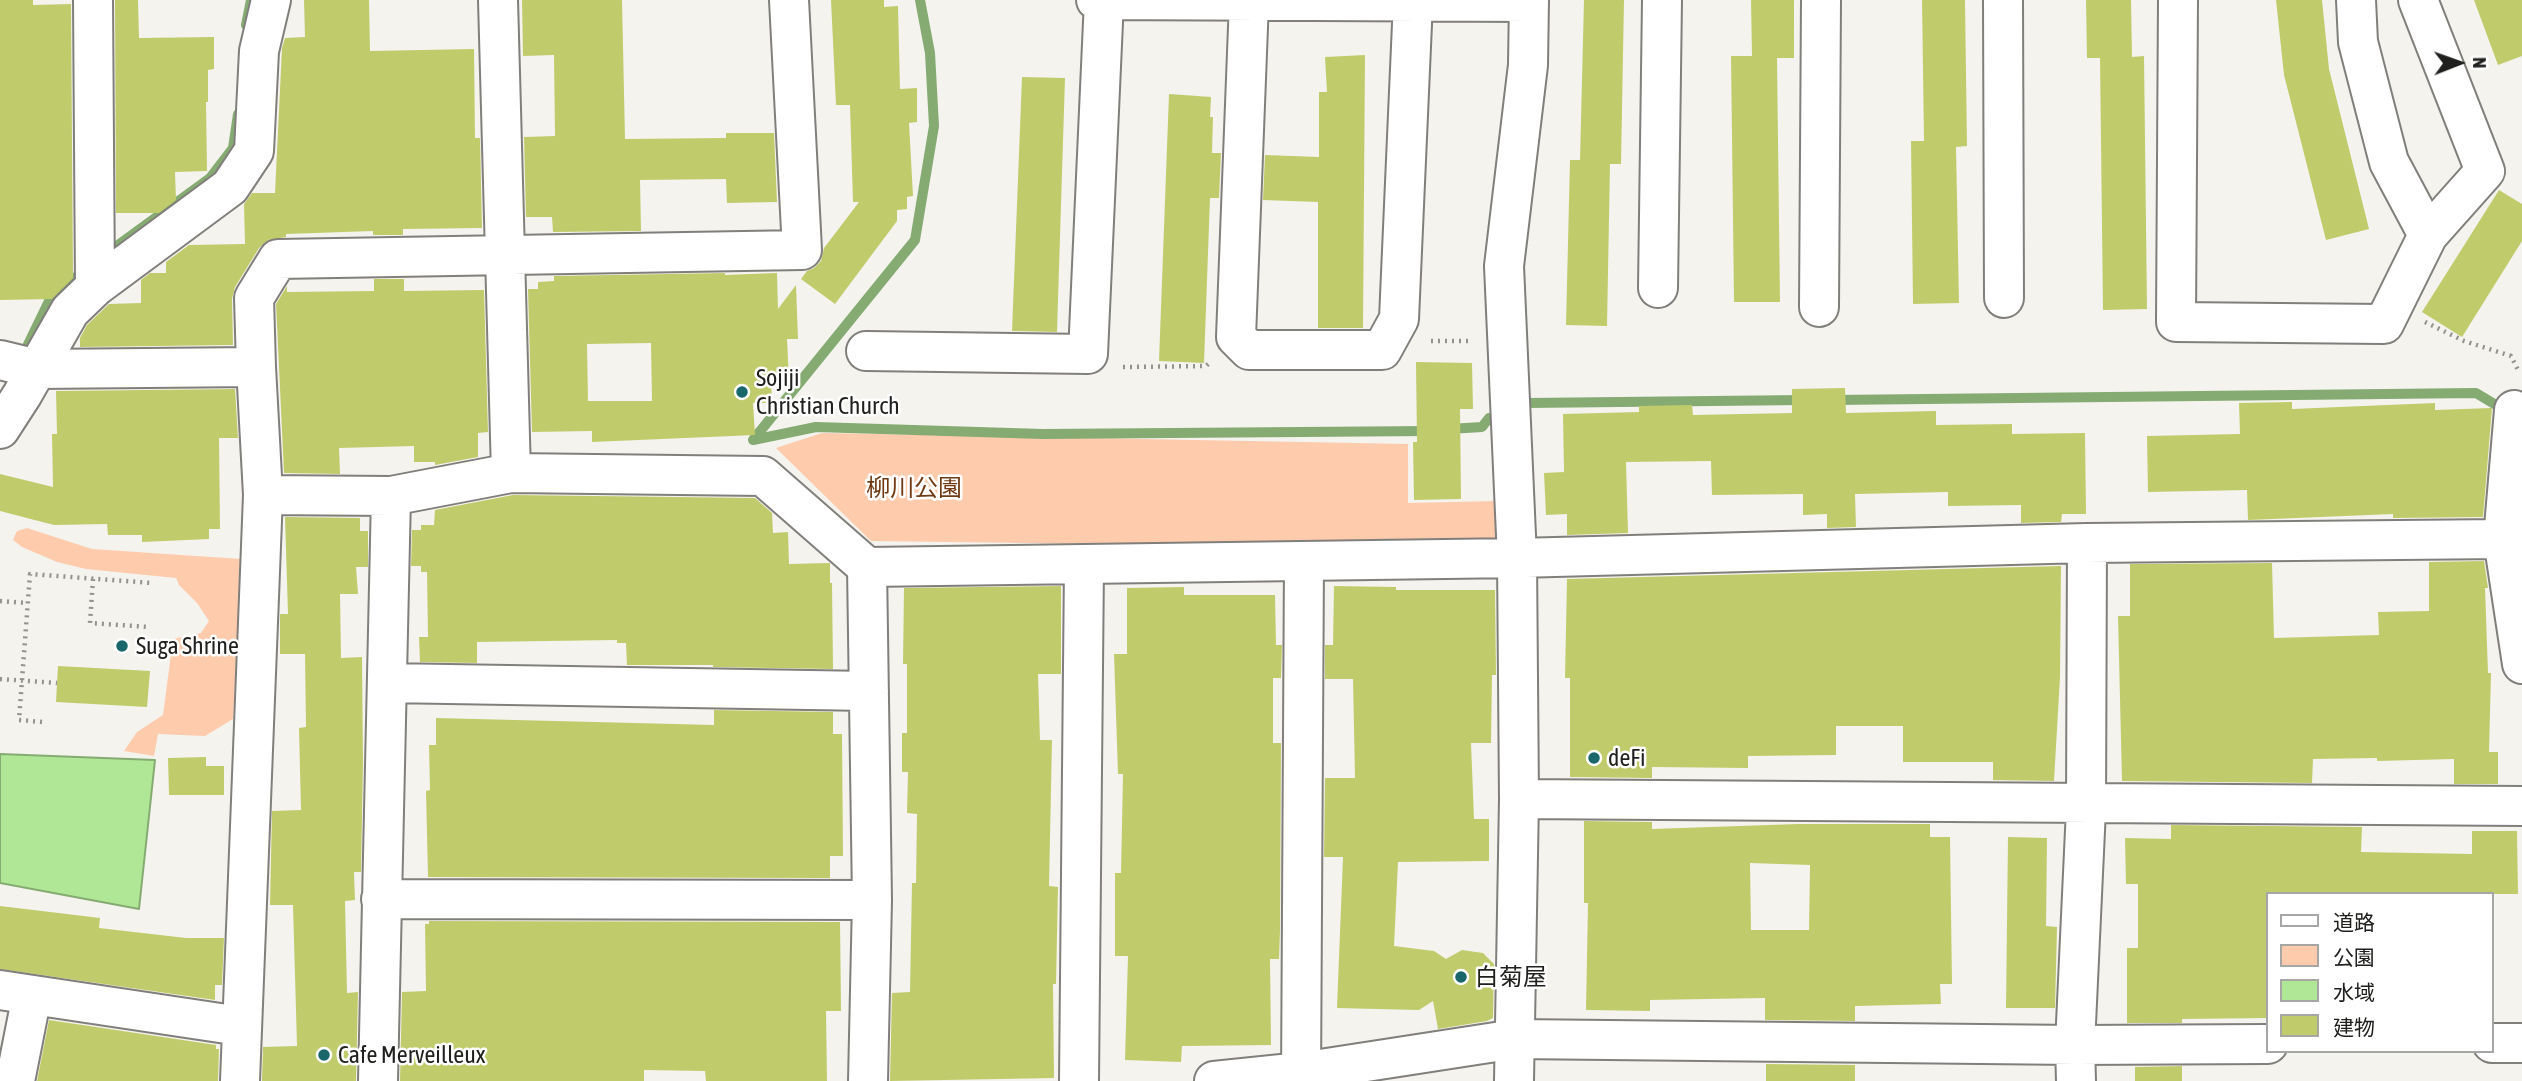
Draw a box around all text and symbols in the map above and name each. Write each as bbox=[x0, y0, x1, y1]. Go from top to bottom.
north arrow bbox=[2424, 28, 2494, 98]
text: N bbox=[2469, 57, 2491, 68]
place label: Sojiji Christian Church bbox=[756, 364, 900, 420]
marker: Sojiji Christian Church bbox=[734, 384, 750, 400]
park label: 柳川公園 bbox=[866, 474, 962, 502]
place label: Suga Shrine bbox=[136, 632, 239, 660]
marker: Suga Shrine bbox=[114, 638, 130, 654]
place label: deFi bbox=[1608, 744, 1645, 772]
marker: deFi bbox=[1586, 750, 1602, 766]
legend bbox=[2266, 892, 2494, 1053]
text: 道路 bbox=[2333, 910, 2375, 934]
text: 公園 bbox=[2333, 945, 2375, 969]
place label: 白菊屋 bbox=[1475, 963, 1547, 991]
marker: 白菊屋 bbox=[1453, 969, 1469, 985]
text: 水域 bbox=[2333, 980, 2375, 1004]
text: 建物 bbox=[2333, 1015, 2375, 1039]
place label: Cafe Merveilleux bbox=[338, 1041, 486, 1069]
marker: Cafe Merveilleux bbox=[316, 1047, 332, 1063]

